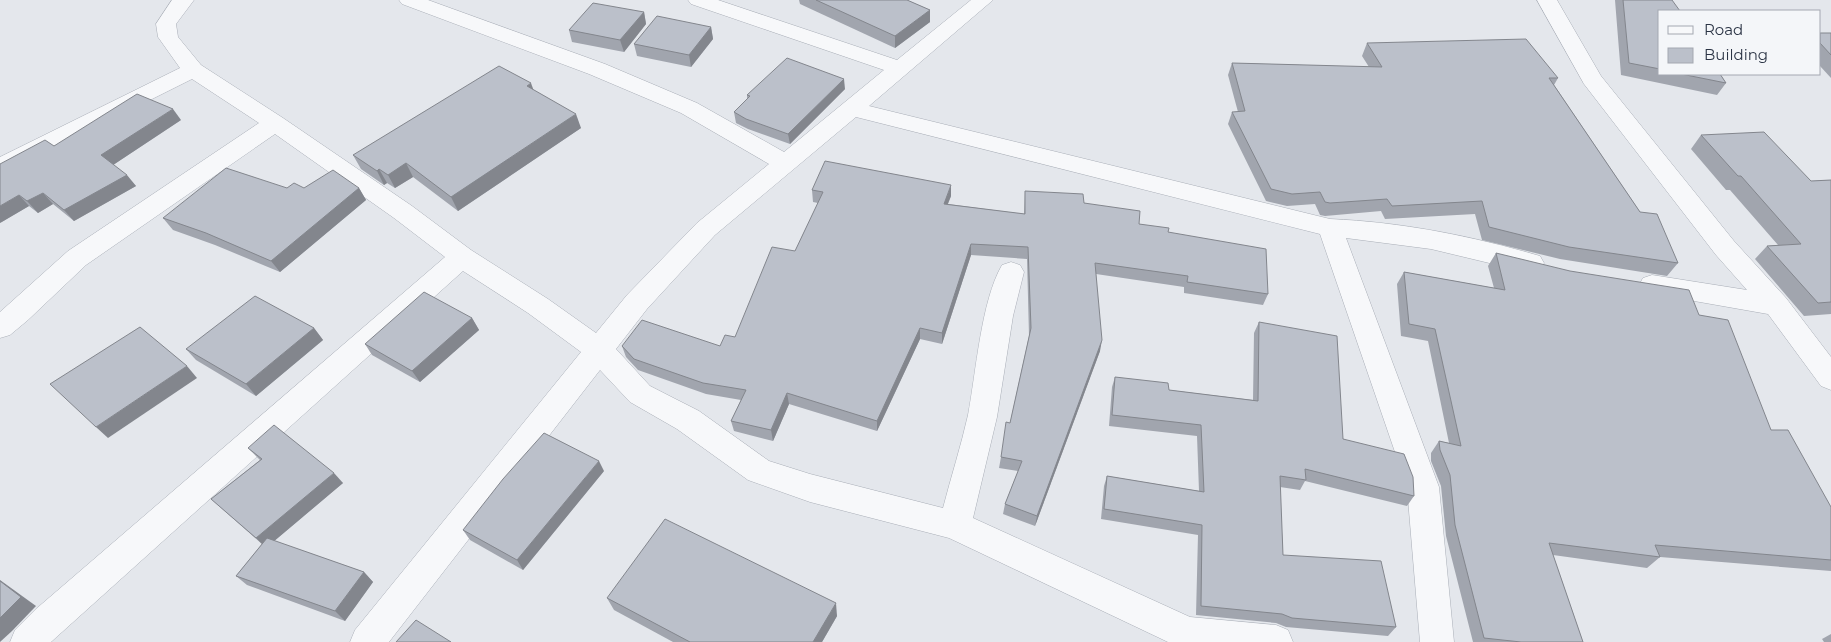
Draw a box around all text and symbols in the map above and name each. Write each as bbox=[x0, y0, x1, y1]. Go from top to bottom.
legend bbox=[1658, 10, 1821, 75]
text: Road bbox=[1704, 20, 1743, 39]
text: Building bbox=[1704, 45, 1768, 64]

